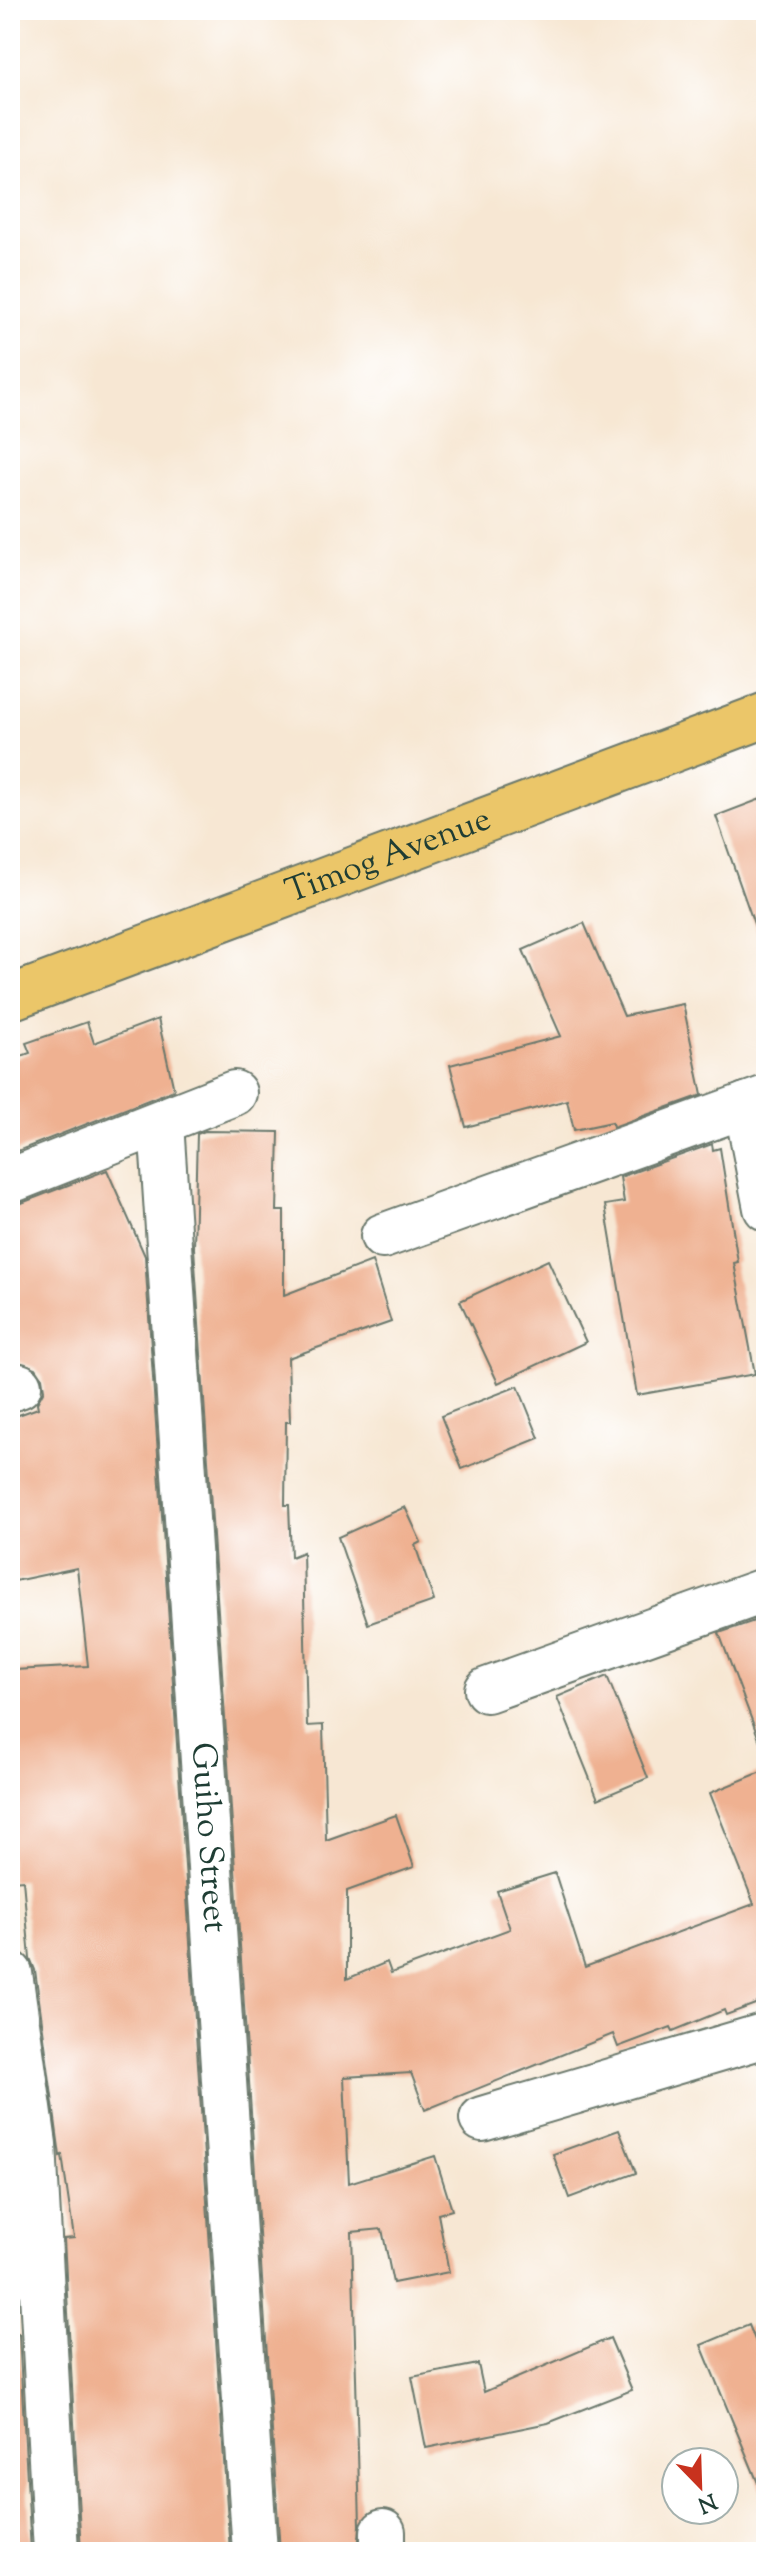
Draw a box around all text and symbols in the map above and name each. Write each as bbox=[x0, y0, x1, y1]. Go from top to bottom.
street label: Timog Avenue bbox=[279, 796, 498, 917]
street label: Guiho Street bbox=[177, 1741, 239, 1934]
north arrow bbox=[660, 2446, 740, 2526]
text: N bbox=[692, 2483, 721, 2520]

